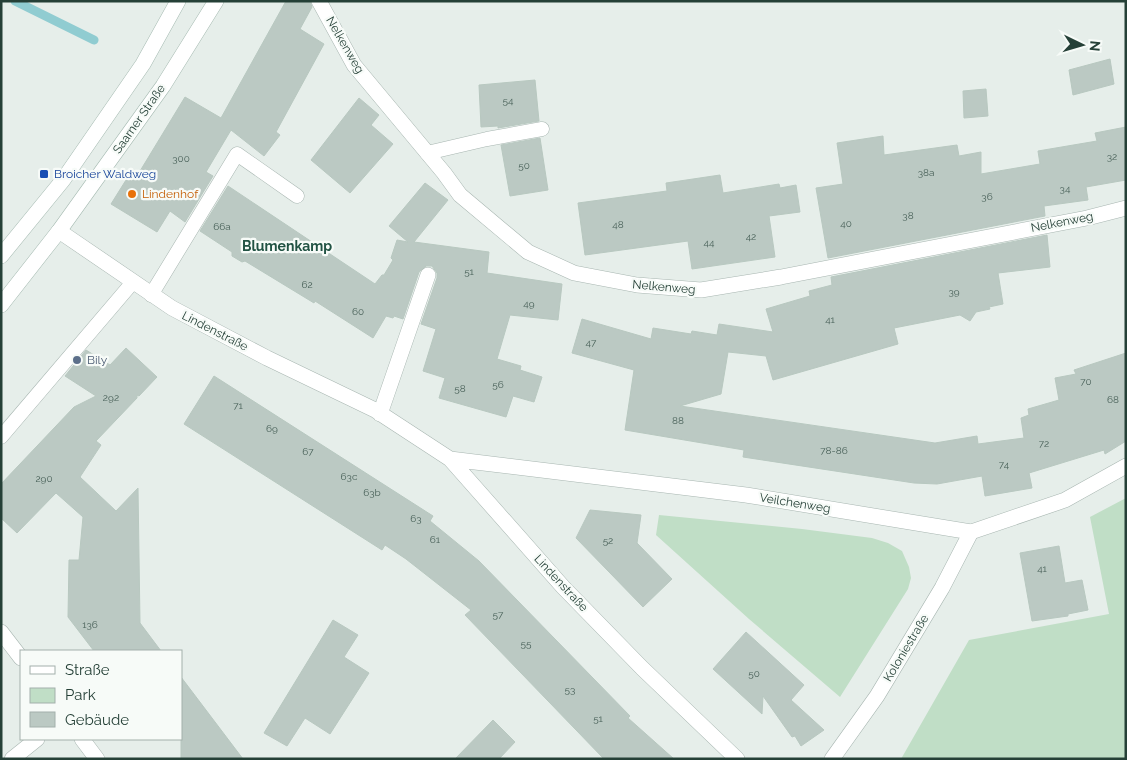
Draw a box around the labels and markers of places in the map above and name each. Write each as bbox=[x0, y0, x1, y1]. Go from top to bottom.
place label: Broicher Waldweg bbox=[54, 167, 156, 181]
marker: Broicher Waldweg bbox=[38, 168, 50, 180]
place label: Lindenhof bbox=[142, 187, 199, 201]
marker: Lindenhof bbox=[126, 188, 138, 200]
place label: Bily bbox=[87, 353, 108, 367]
marker: Bily bbox=[71, 354, 83, 366]

